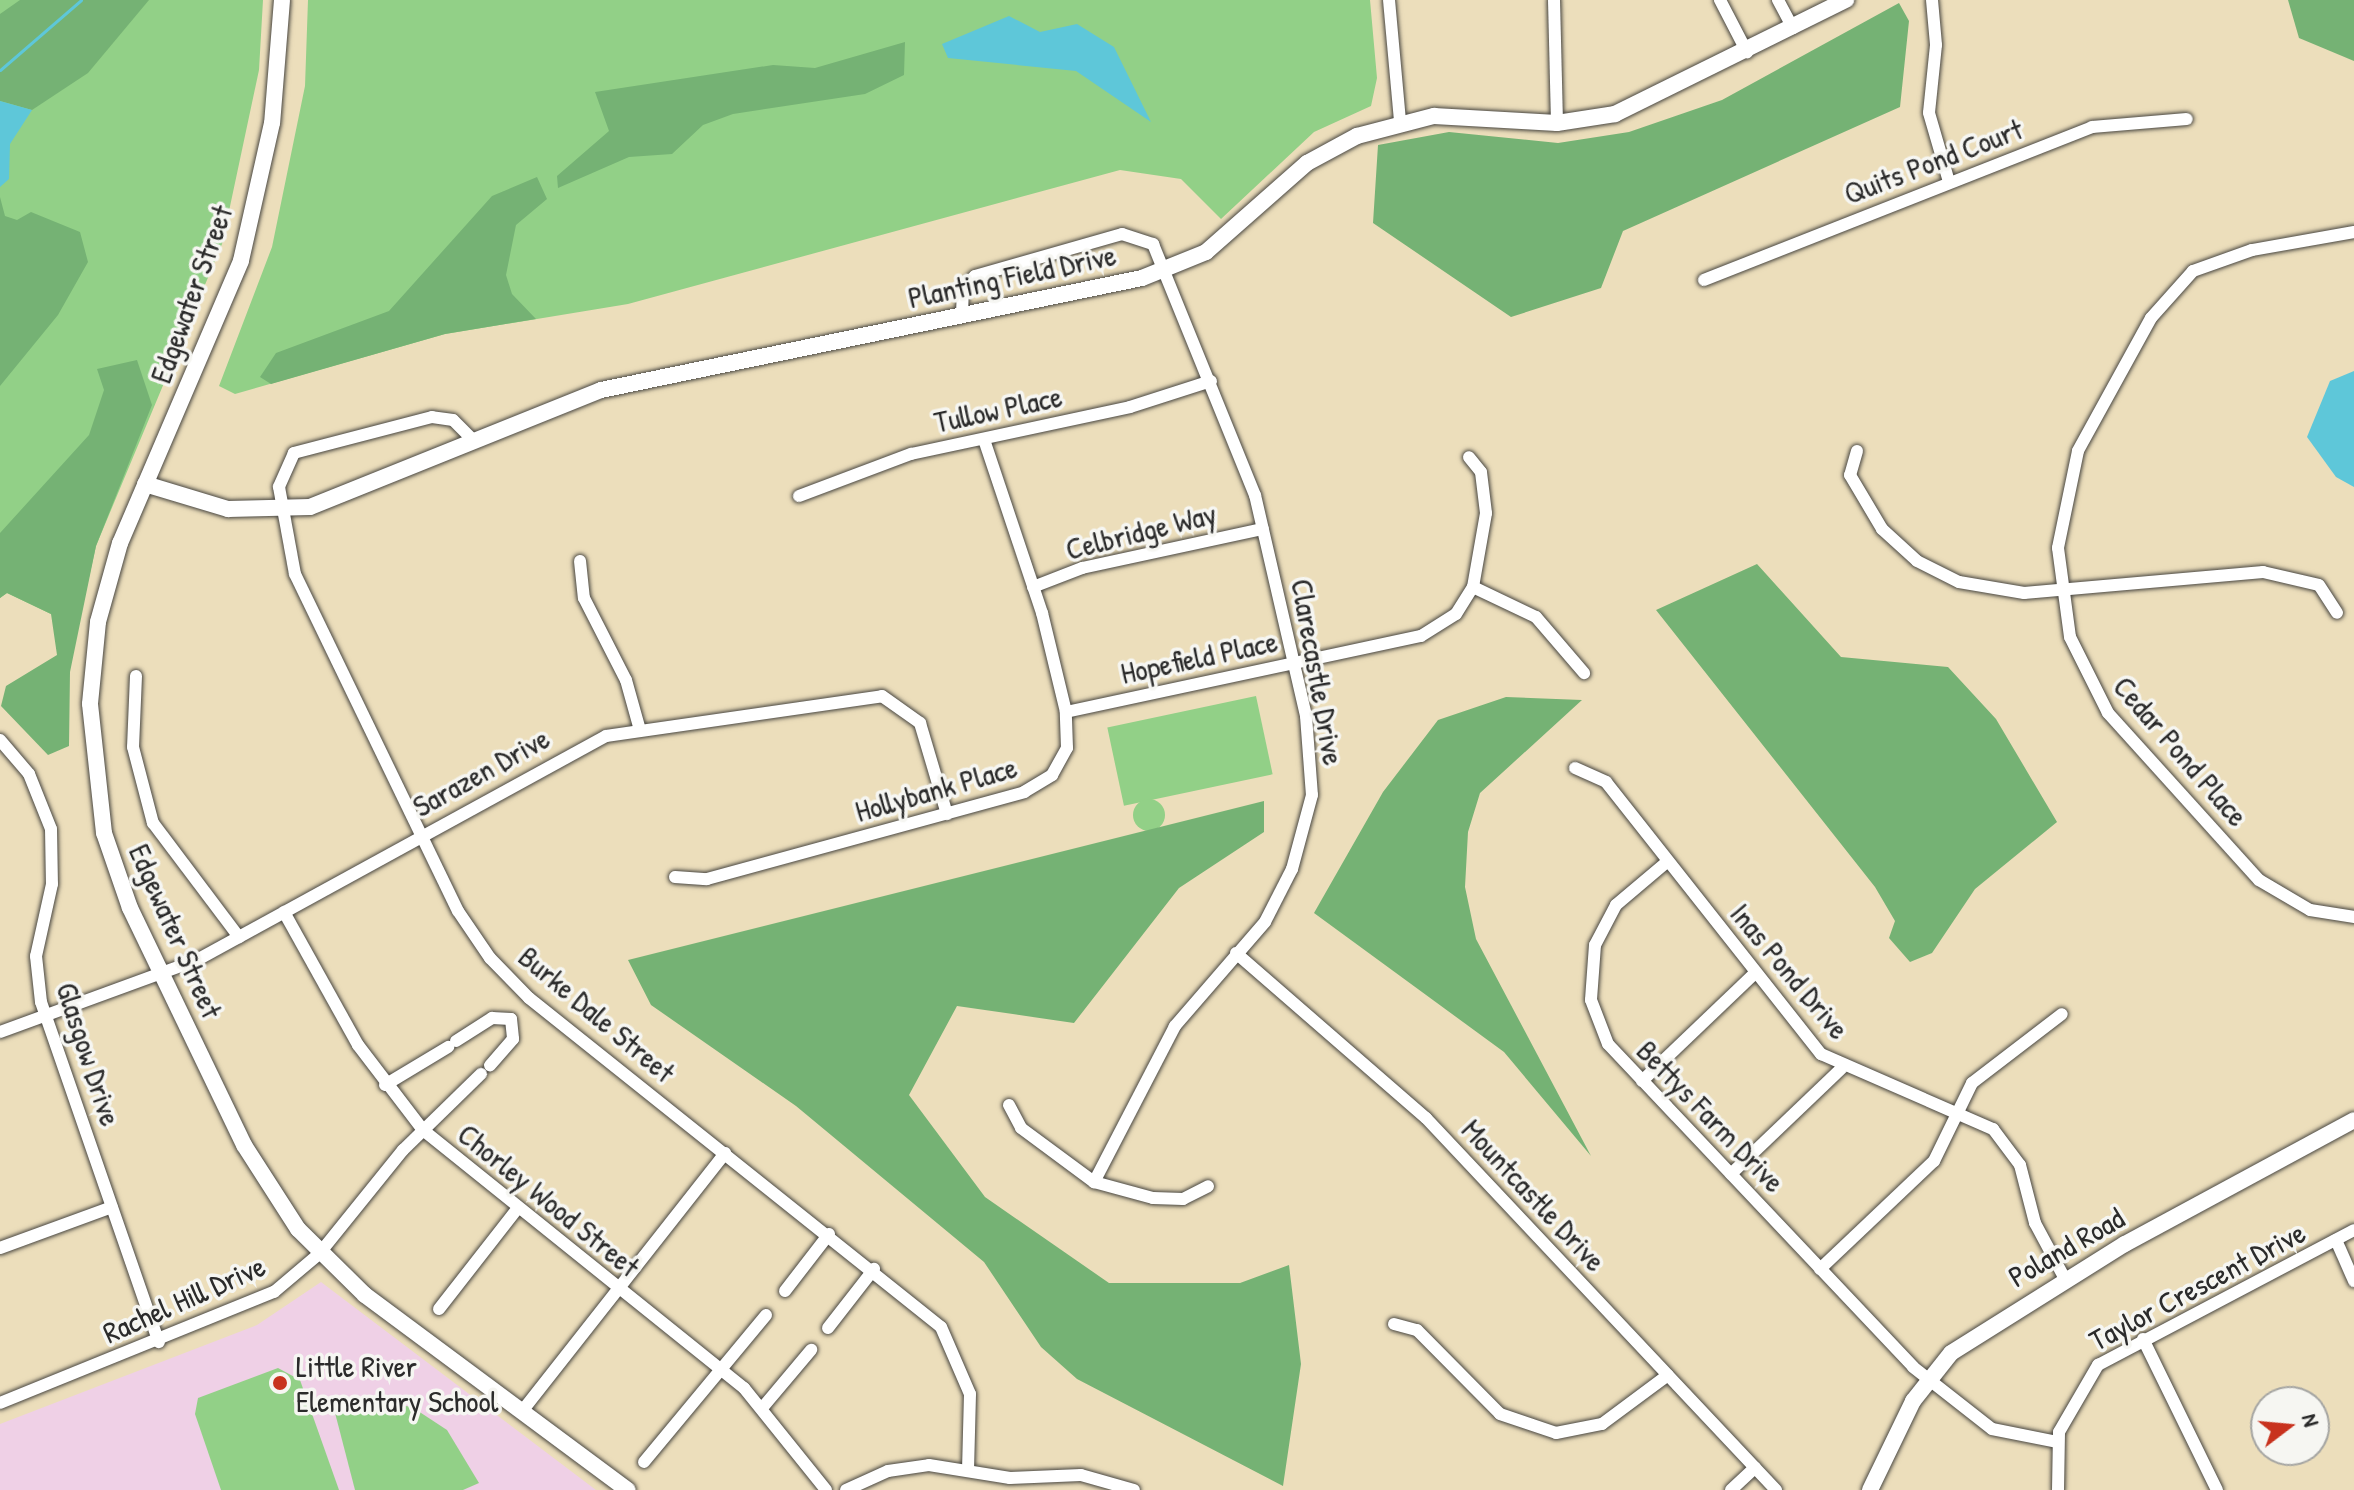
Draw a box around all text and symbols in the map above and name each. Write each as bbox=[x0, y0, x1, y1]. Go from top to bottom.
street label: Quits Pond Court bbox=[1839, 110, 2027, 212]
street label: Edgewater Street bbox=[142, 200, 240, 388]
street label: Planting Field Drive bbox=[905, 236, 1119, 316]
street label: Tullow Place bbox=[931, 378, 1065, 440]
street label: Celbridge Way bbox=[1062, 495, 1220, 567]
street label: Clarecastle Drive bbox=[1284, 576, 1352, 768]
street label: Hopefield Place bbox=[1117, 623, 1281, 691]
street label: Cedar Pond Place bbox=[2106, 669, 2256, 833]
street label: Sarazen Drive bbox=[406, 720, 556, 824]
street label: Hollybank Place bbox=[851, 749, 1021, 829]
street label: Edgewater Street bbox=[122, 839, 230, 1023]
street label: Inas Pond Drive bbox=[1723, 896, 1857, 1046]
street label: Burke Dale Street bbox=[512, 938, 682, 1090]
street label: Glasgow Drive bbox=[49, 978, 129, 1130]
street label: Bettys Farm Drive bbox=[1630, 1033, 1792, 1199]
street label: Mountcastle Drive bbox=[1455, 1112, 1613, 1278]
street label: Chorley Wood Street bbox=[451, 1116, 647, 1284]
street label: Poland Road bbox=[2002, 1200, 2130, 1294]
street label: Taylor Crescent Drive bbox=[2083, 1214, 2311, 1358]
street label: Rachel Hill Drive bbox=[97, 1247, 271, 1351]
place label: Little River Elementary School bbox=[296, 1348, 498, 1418]
marker: Little River Elementary School bbox=[271, 1374, 289, 1392]
north arrow bbox=[2250, 1386, 2330, 1466]
text: N bbox=[2295, 1410, 2327, 1430]

